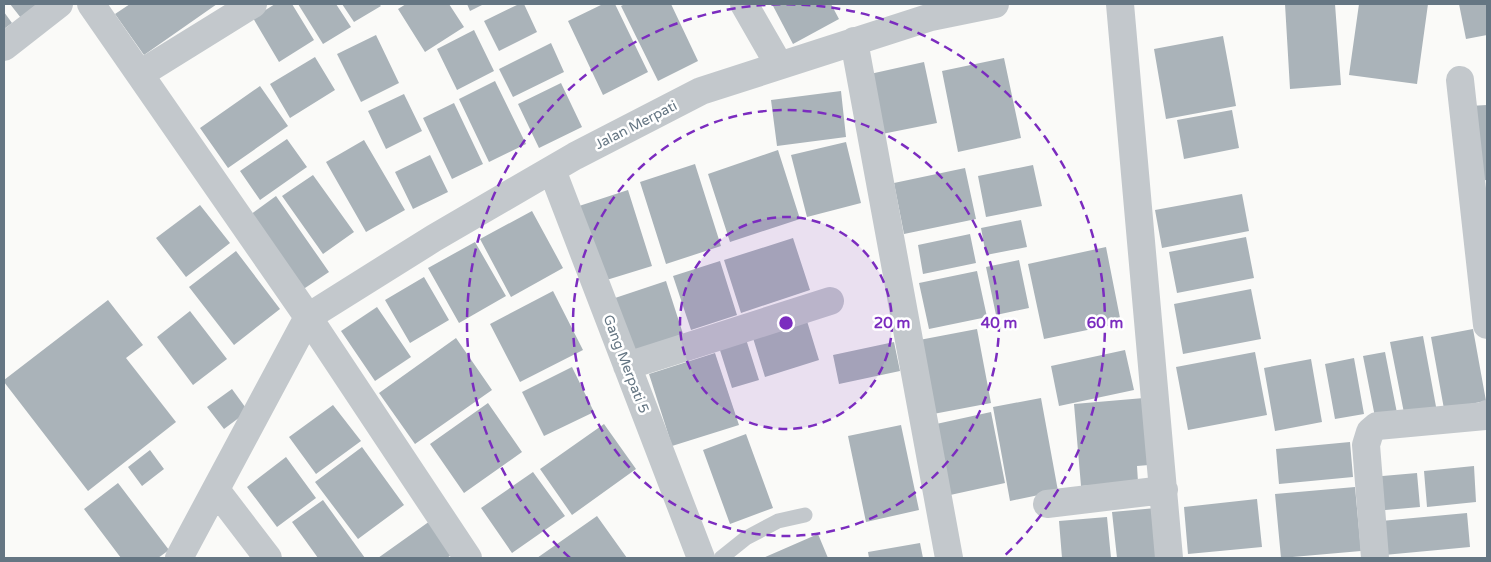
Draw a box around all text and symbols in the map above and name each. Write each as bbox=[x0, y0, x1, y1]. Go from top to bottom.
street label: Jalan Merpati bbox=[592, 97, 680, 153]
street label: Gang Merpati 5 bbox=[599, 312, 653, 416]
centre of rings bbox=[777, 314, 795, 332]
text: 20 m bbox=[874, 314, 910, 332]
text: 40 m bbox=[981, 314, 1017, 332]
text: 60 m bbox=[1087, 314, 1123, 332]

